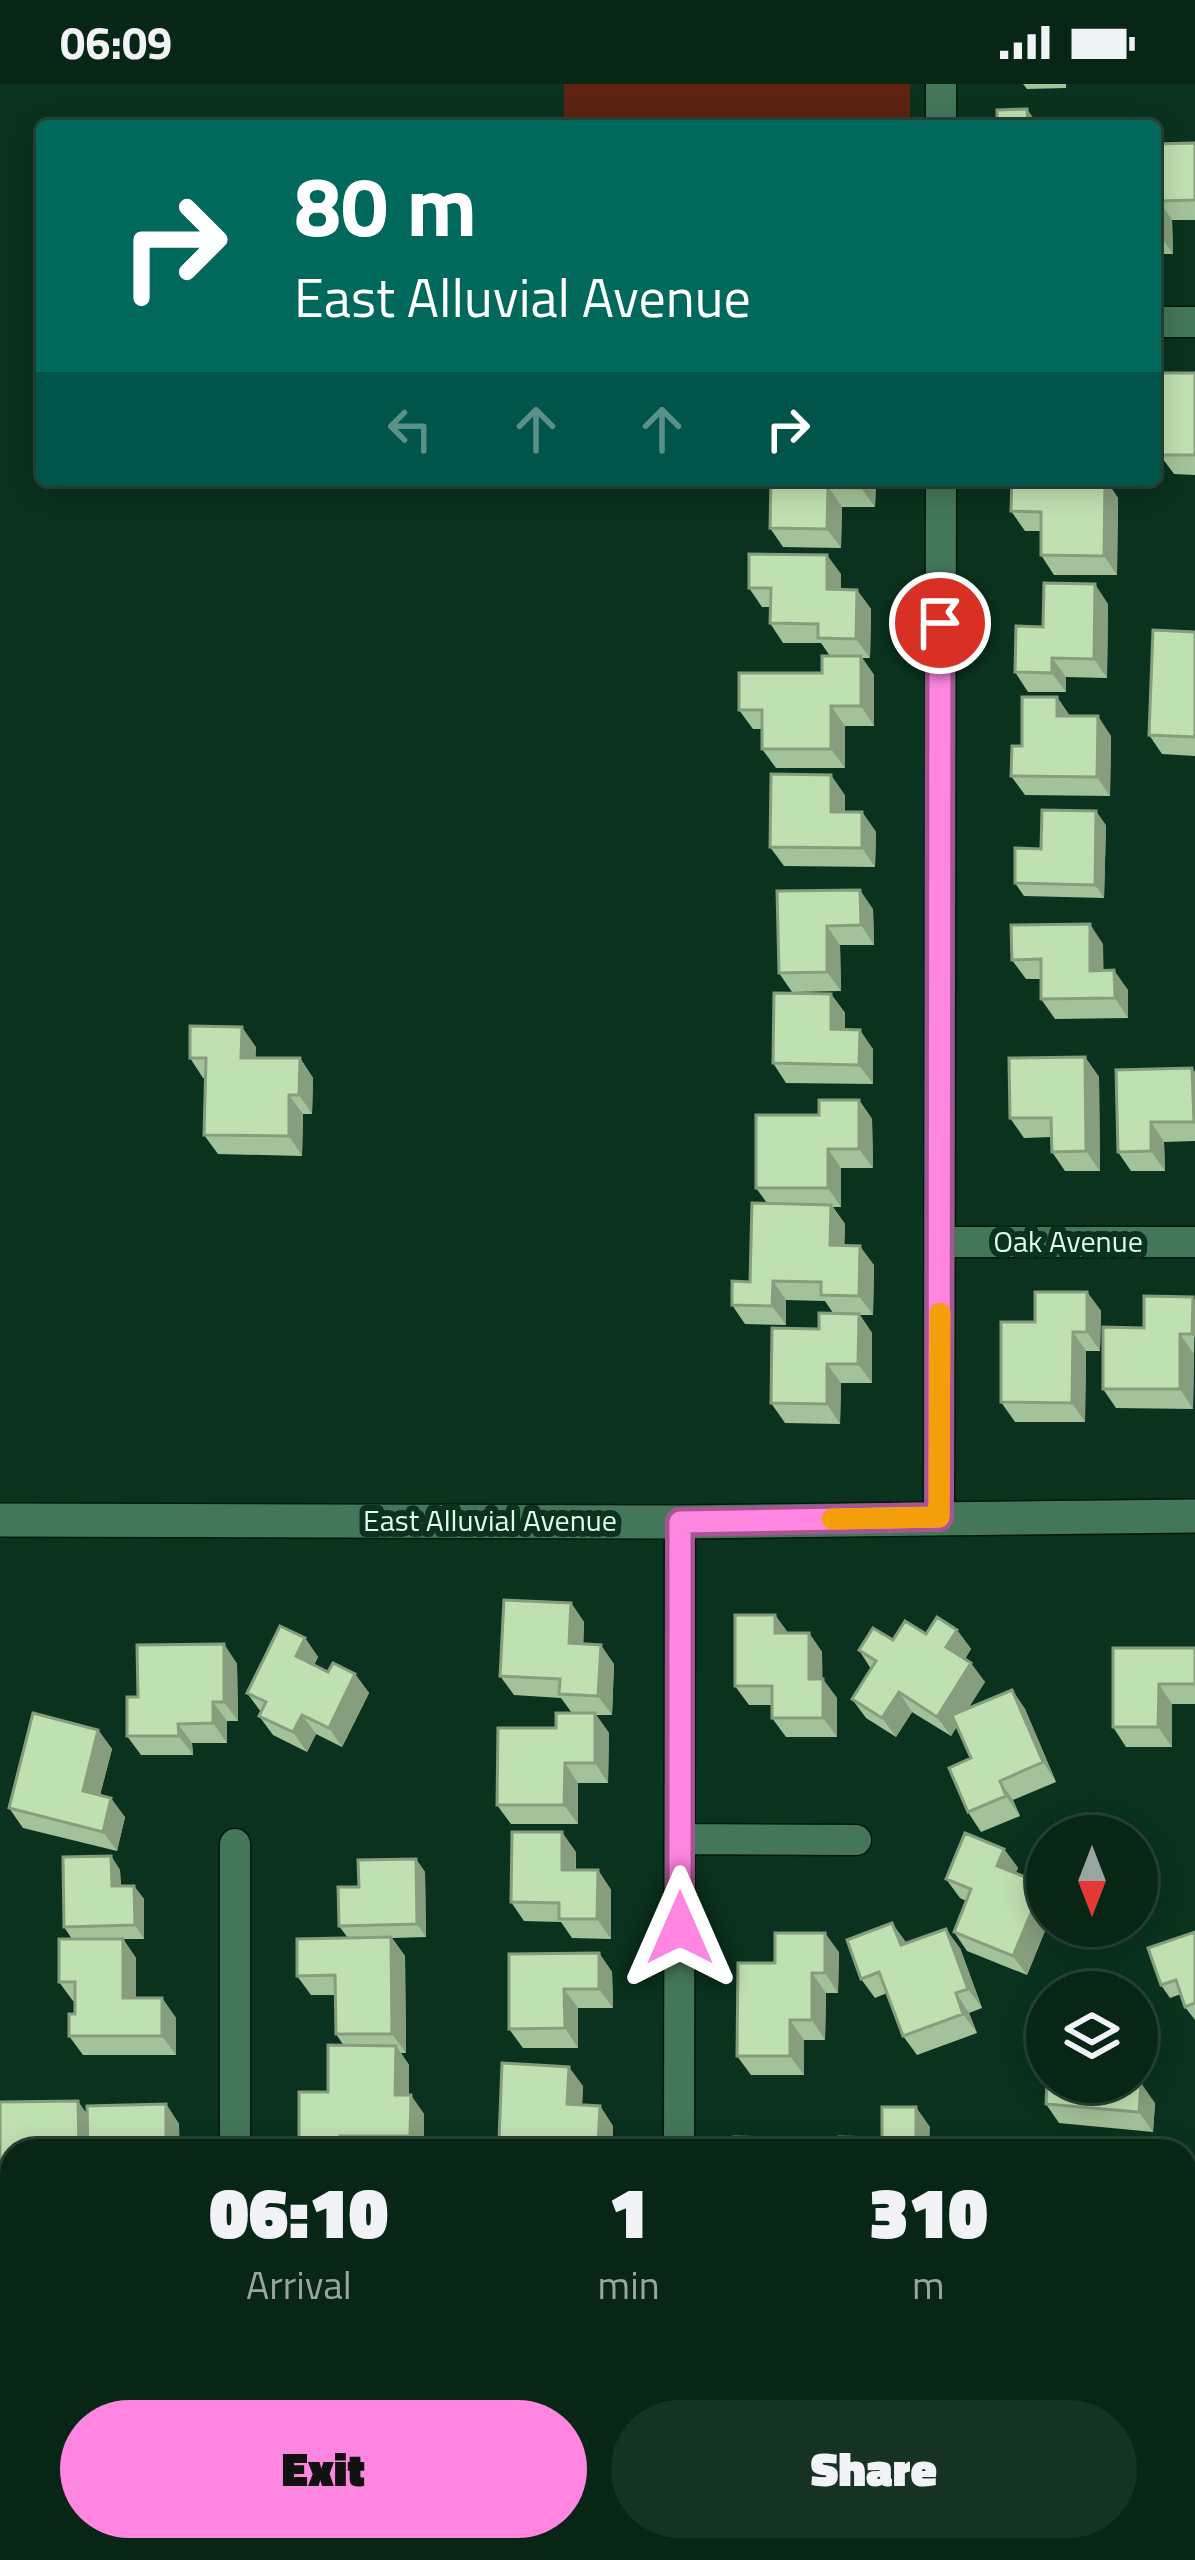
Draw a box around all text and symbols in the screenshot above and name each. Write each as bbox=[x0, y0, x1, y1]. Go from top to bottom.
text: 06:09 bbox=[60, 8, 172, 76]
text: 80 m bbox=[294, 141, 477, 269]
icon: right bbox=[96, 168, 252, 324]
text: East Alluvial Avenue bbox=[294, 256, 751, 338]
icon: left bbox=[377, 396, 443, 462]
icon: ahead bbox=[503, 396, 569, 462]
icon: ahead bbox=[629, 396, 695, 462]
icon: right bbox=[755, 396, 821, 462]
pin bbox=[889, 572, 991, 674]
icon: arrive bbox=[907, 590, 973, 656]
street label: Oak Avenue bbox=[993, 1218, 1143, 1264]
street label: East Alluvial Avenue bbox=[363, 1497, 617, 1543]
north arrow bbox=[1026, 1815, 1158, 1947]
map controls bbox=[1026, 1815, 1158, 2103]
position arrow bbox=[617, 1865, 743, 1991]
button: layers bbox=[1026, 1971, 1158, 2103]
text: 06:10 bbox=[209, 2156, 388, 2266]
text: 1 bbox=[609, 2156, 648, 2266]
text: 310 bbox=[869, 2156, 988, 2266]
text: Arrival bbox=[246, 2255, 352, 2314]
text: min bbox=[598, 2255, 660, 2314]
text: m bbox=[912, 2255, 945, 2314]
button: Exit bbox=[60, 2400, 587, 2538]
button: Share bbox=[611, 2400, 1137, 2538]

